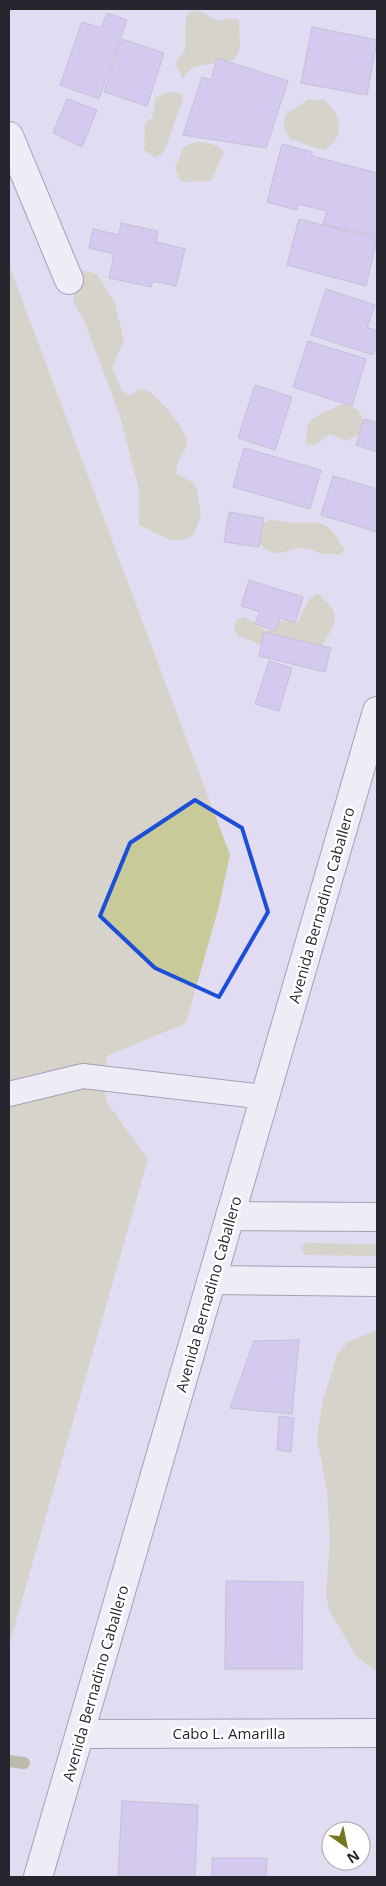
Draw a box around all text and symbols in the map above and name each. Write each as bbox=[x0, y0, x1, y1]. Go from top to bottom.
street label: Avenida Bernadino Caballero bbox=[283, 805, 359, 1005]
street label: Avenida Bernadino Caballero bbox=[170, 1194, 246, 1394]
street label: Avenida Bernadino Caballero bbox=[57, 1583, 133, 1783]
street label: Cabo L. Amarilla bbox=[172, 1723, 286, 1743]
north arrow bbox=[321, 1821, 371, 1871]
text: N bbox=[343, 1846, 363, 1868]

